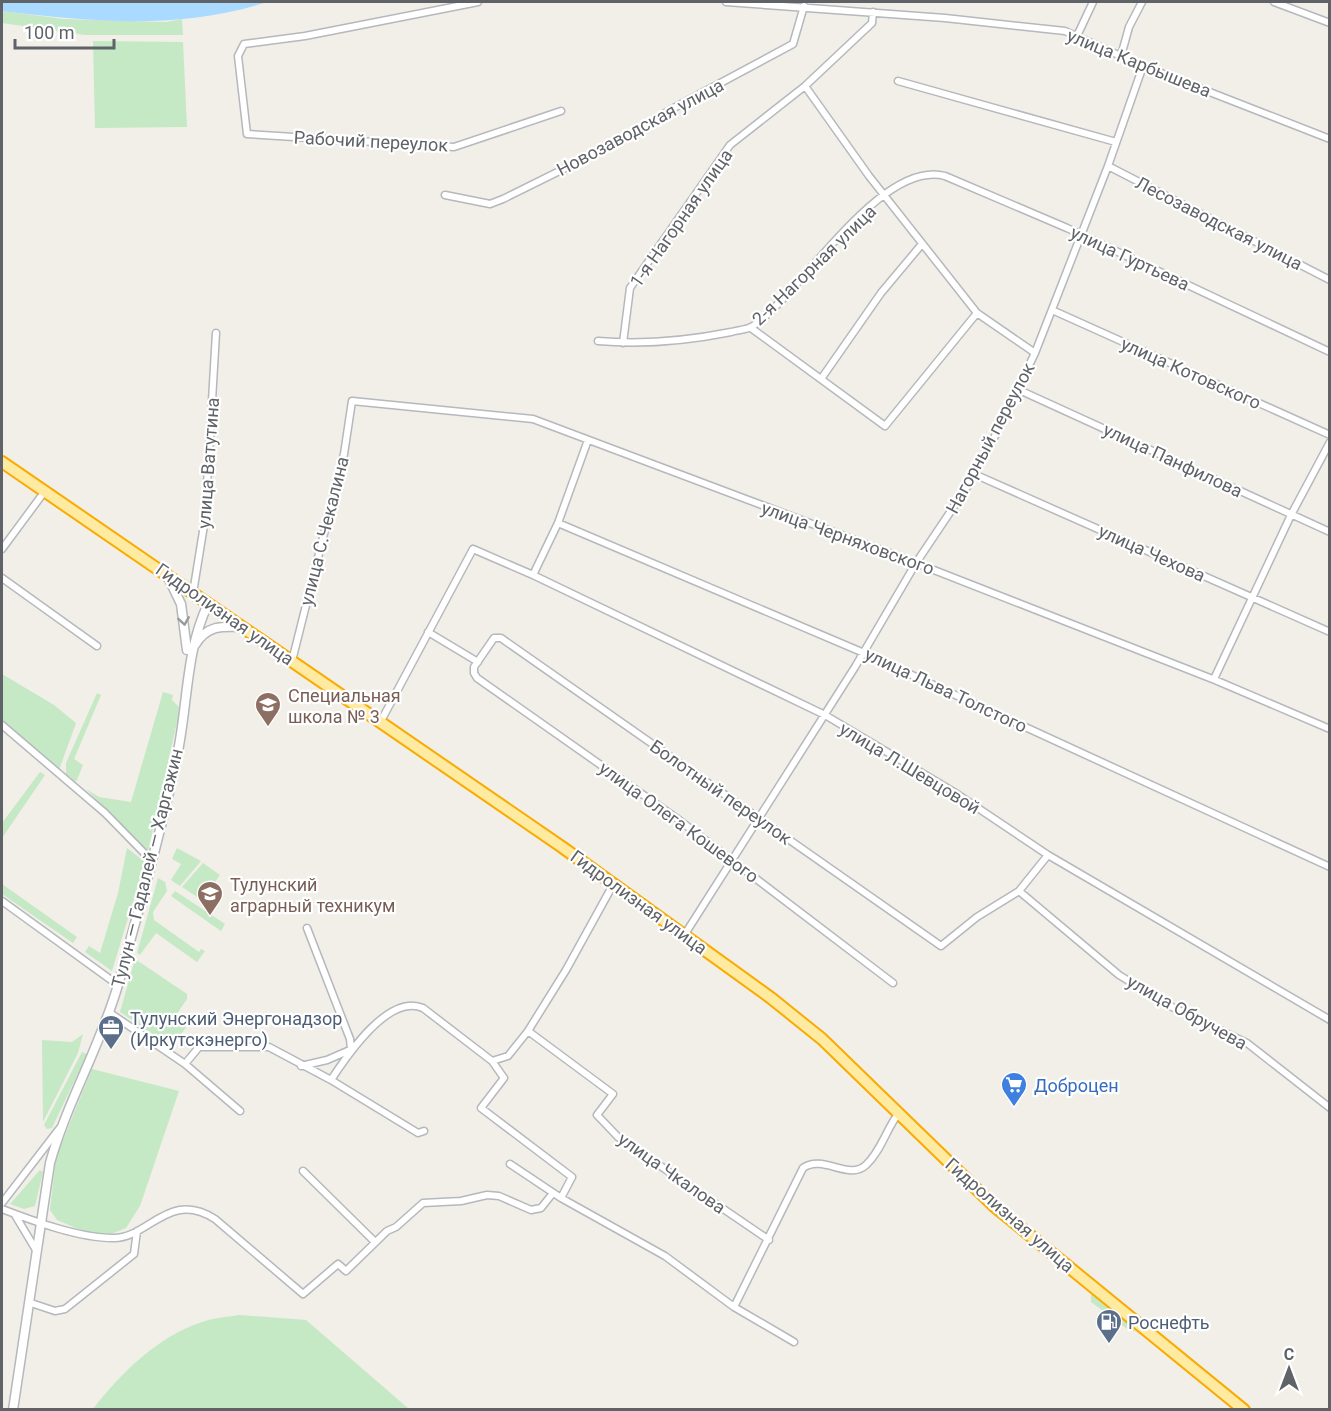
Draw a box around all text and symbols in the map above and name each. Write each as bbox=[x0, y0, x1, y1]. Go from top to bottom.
scale bar bbox=[15, 12, 114, 50]
text: 100 m bbox=[24, 22, 75, 43]
street label: улица Карбышева bbox=[1064, 25, 1214, 101]
street label: Новозаводская улица bbox=[553, 74, 727, 180]
street label: Рабочий переулок bbox=[293, 126, 449, 156]
street label: 1-я Нагорная улица bbox=[625, 145, 737, 291]
street label: Лесозаводская улица bbox=[1132, 172, 1306, 274]
street label: 2-я Нагорная улица bbox=[748, 201, 880, 329]
street label: улица Гуртьева bbox=[1067, 221, 1193, 295]
street label: улица Котовского bbox=[1118, 333, 1264, 413]
street label: Нагорный переулок bbox=[941, 359, 1039, 517]
street label: улица Ватутина bbox=[193, 397, 223, 529]
street label: улица Панфилова bbox=[1100, 419, 1246, 501]
street label: улица С.Чекалина bbox=[295, 454, 353, 608]
street label: улица Черняховского bbox=[759, 497, 937, 579]
street label: улица Чехова bbox=[1095, 520, 1209, 586]
street label: Гидролизная улица bbox=[152, 558, 298, 670]
one-way arrow bbox=[178, 617, 190, 626]
street label: улица Льва Толстого bbox=[862, 643, 1030, 737]
place label: Специальная школа № 3 bbox=[288, 685, 401, 727]
school or university icon: Специальная школа № 3 bbox=[253, 690, 283, 728]
street label: улица Л.Шевцовой bbox=[836, 718, 984, 818]
street label: Болотный переулок bbox=[646, 735, 796, 849]
street label: Тулун — Гадалей — Харгажин bbox=[107, 746, 187, 990]
street label: улица Олега Кошевого bbox=[595, 757, 763, 887]
street label: Гидролизная улица bbox=[567, 845, 711, 959]
place label: Тулунский аграрный техникум bbox=[230, 874, 395, 916]
school or university icon: Тулунский аграрный техникум bbox=[195, 879, 225, 917]
street label: улица Обручева bbox=[1123, 970, 1251, 1054]
place label: Тулунский Энергонадзор (Иркутскэнерго) bbox=[130, 1008, 342, 1051]
office icon: Тулунский Энергонадзор (Иркутскэнерго) bbox=[96, 1013, 126, 1051]
supermarket icon: Доброцен bbox=[999, 1070, 1029, 1108]
place label: Доброцен bbox=[1034, 1075, 1119, 1096]
street label: улица Чкалова bbox=[614, 1128, 730, 1218]
street label: Гидролизная улица bbox=[941, 1153, 1079, 1277]
fuel station icon: Роснефть bbox=[1094, 1307, 1124, 1345]
place label: Роснефть bbox=[1128, 1312, 1210, 1333]
north arrow bbox=[1259, 1339, 1319, 1399]
text: С bbox=[1284, 1345, 1294, 1364]

